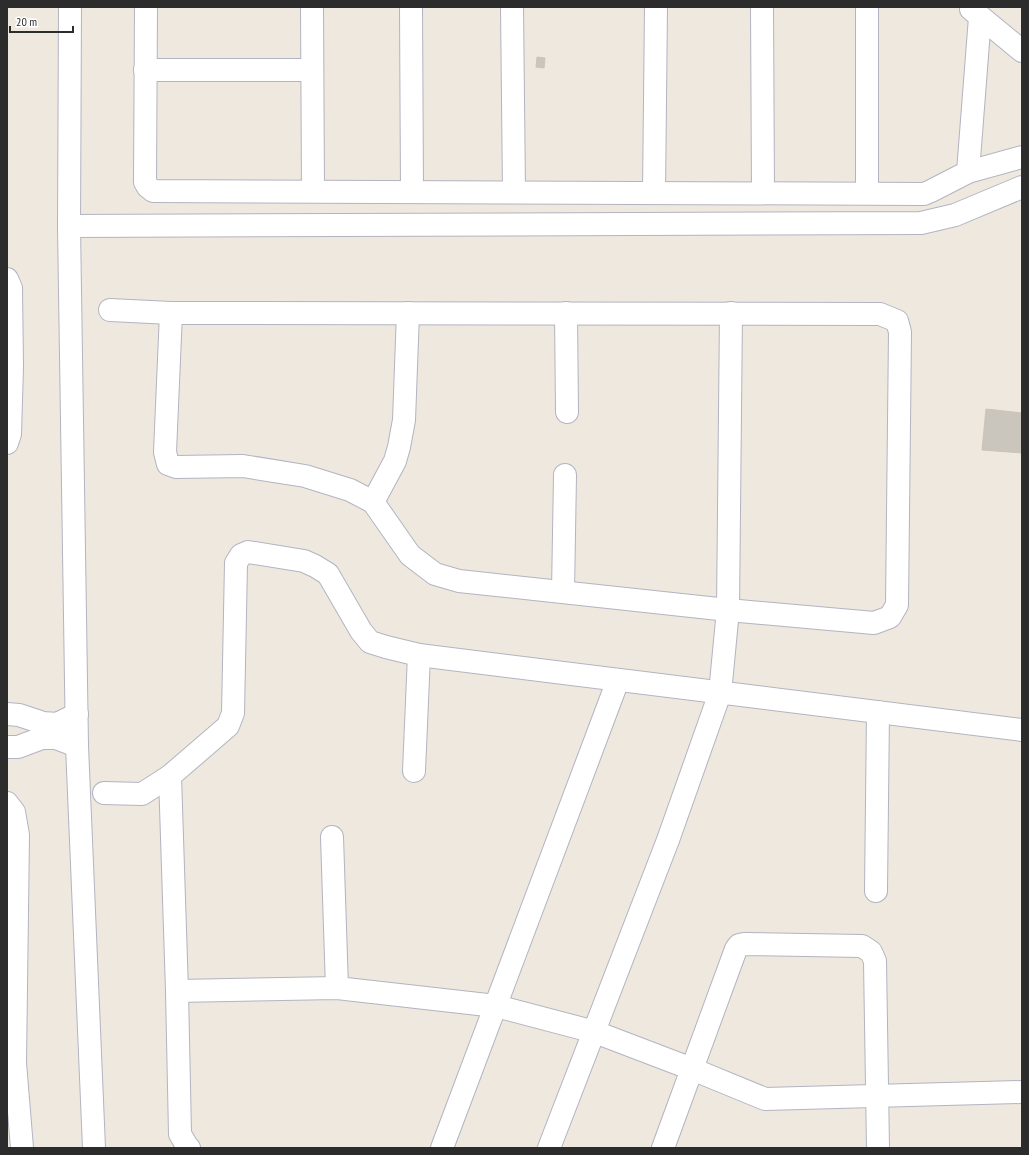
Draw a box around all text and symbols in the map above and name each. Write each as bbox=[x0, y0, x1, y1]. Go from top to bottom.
scale bar bbox=[10, 8, 73, 34]
text: 20 m bbox=[16, 14, 37, 29]

